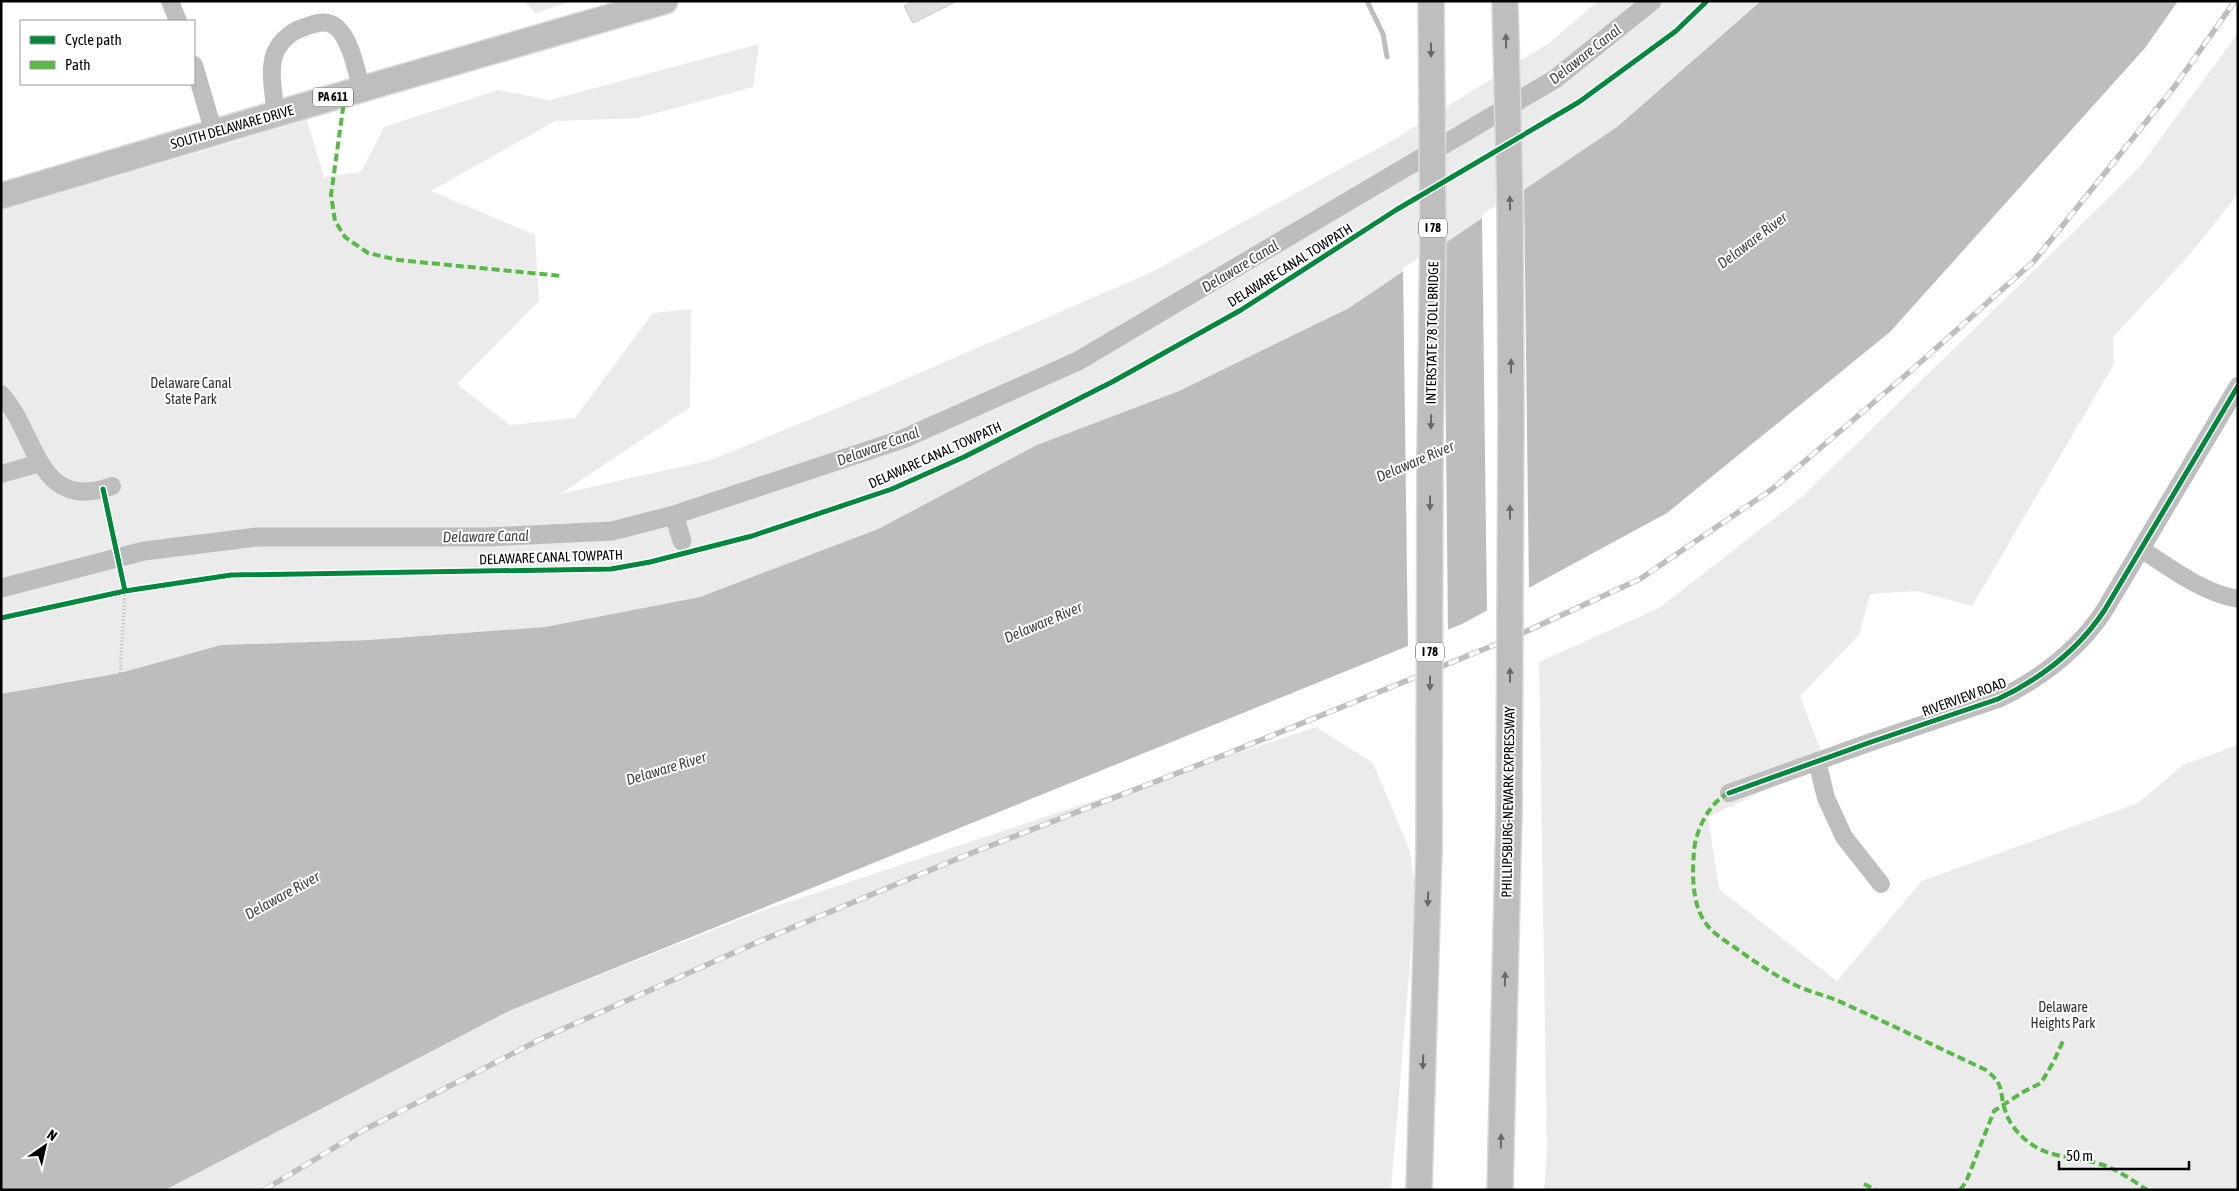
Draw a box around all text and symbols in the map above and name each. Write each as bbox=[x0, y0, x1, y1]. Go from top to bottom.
legend bbox=[20, 20, 195, 85]
water label: Delaware Canal bbox=[1546, 21, 1624, 87]
text: Cycle path bbox=[65, 31, 122, 48]
one-way arrow bbox=[1502, 32, 1510, 48]
one-way arrow bbox=[1428, 42, 1436, 58]
text: Path bbox=[65, 56, 91, 73]
road number: PA 611 bbox=[313, 88, 353, 106]
street label: SOUTH DELAWARE DRIVE bbox=[169, 102, 295, 152]
one-way arrow bbox=[1506, 195, 1514, 211]
water label: Delaware River bbox=[1714, 208, 1791, 272]
road number: I 78 bbox=[1419, 218, 1447, 238]
street label: DELAWARE CANAL TOWPATH bbox=[1225, 220, 1355, 310]
water label: Delaware Canal bbox=[1199, 236, 1281, 296]
street label: INTERSTATE 78 TOLL BRIDGE bbox=[1423, 261, 1441, 405]
one-way arrow bbox=[1507, 357, 1515, 373]
park label: Delaware Canal State Park bbox=[150, 375, 232, 407]
one-way arrow bbox=[1426, 415, 1434, 431]
street label: DELAWARE CANAL TOWPATH bbox=[866, 418, 1004, 492]
water label: Delaware Canal bbox=[834, 423, 922, 469]
water label: Delaware River bbox=[1374, 437, 1457, 485]
one-way arrow bbox=[1426, 495, 1434, 511]
one-way arrow bbox=[1506, 504, 1514, 520]
water label: Delaware Canal bbox=[443, 527, 529, 545]
street label: DELAWARE CANAL TOWPATH bbox=[479, 546, 623, 568]
water label: Delaware River bbox=[1002, 598, 1085, 646]
road number: I 78 bbox=[1416, 642, 1444, 662]
one-way arrow bbox=[1506, 667, 1514, 683]
street label: RIVERVIEW ROAD bbox=[1920, 674, 2008, 720]
one-way arrow bbox=[1426, 675, 1434, 691]
street label: PHILLIPSBURG-NEWARK EXPRESSWAY bbox=[1498, 705, 1518, 898]
water label: Delaware River bbox=[624, 748, 709, 788]
water label: Delaware River bbox=[242, 867, 323, 923]
one-way arrow bbox=[1424, 892, 1432, 908]
one-way arrow bbox=[1501, 970, 1509, 986]
park label: Delaware Heights Park bbox=[2031, 999, 2095, 1031]
one-way arrow bbox=[1419, 1054, 1427, 1070]
north arrow bbox=[20, 1121, 70, 1171]
text: N bbox=[44, 1126, 60, 1144]
one-way arrow bbox=[1497, 1133, 1505, 1149]
scale bar bbox=[2059, 1138, 2189, 1170]
text: 50 m bbox=[2066, 1147, 2093, 1164]

